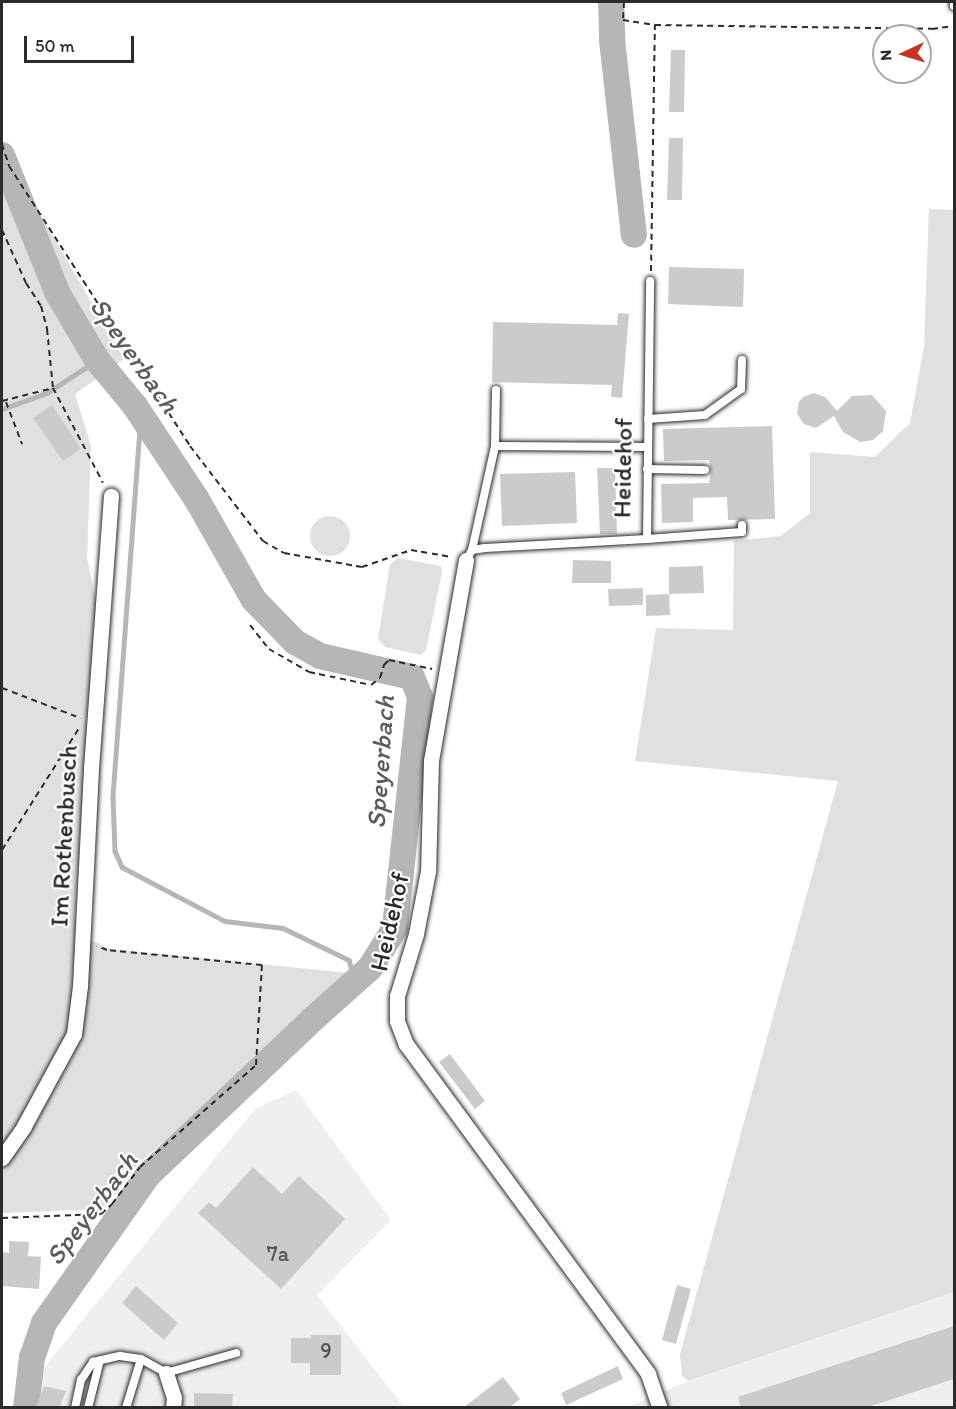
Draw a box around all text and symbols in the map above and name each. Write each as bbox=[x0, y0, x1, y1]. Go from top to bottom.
scale bar bbox=[27, 24, 136, 62]
north arrow bbox=[872, 24, 932, 84]
text: 50 m bbox=[35, 35, 75, 57]
text: N bbox=[876, 49, 895, 61]
water label: Speyerbach bbox=[84, 291, 186, 419]
street label: Heidehof bbox=[607, 418, 639, 518]
water label: Speyerbach bbox=[359, 694, 401, 830]
street label: Im Rothenbusch bbox=[44, 744, 84, 928]
street label: Heidehof bbox=[364, 870, 416, 974]
water label: Speyerbach bbox=[38, 1145, 144, 1271]
house number: 7a bbox=[267, 1241, 289, 1267]
house number: 9 bbox=[320, 1338, 332, 1364]

